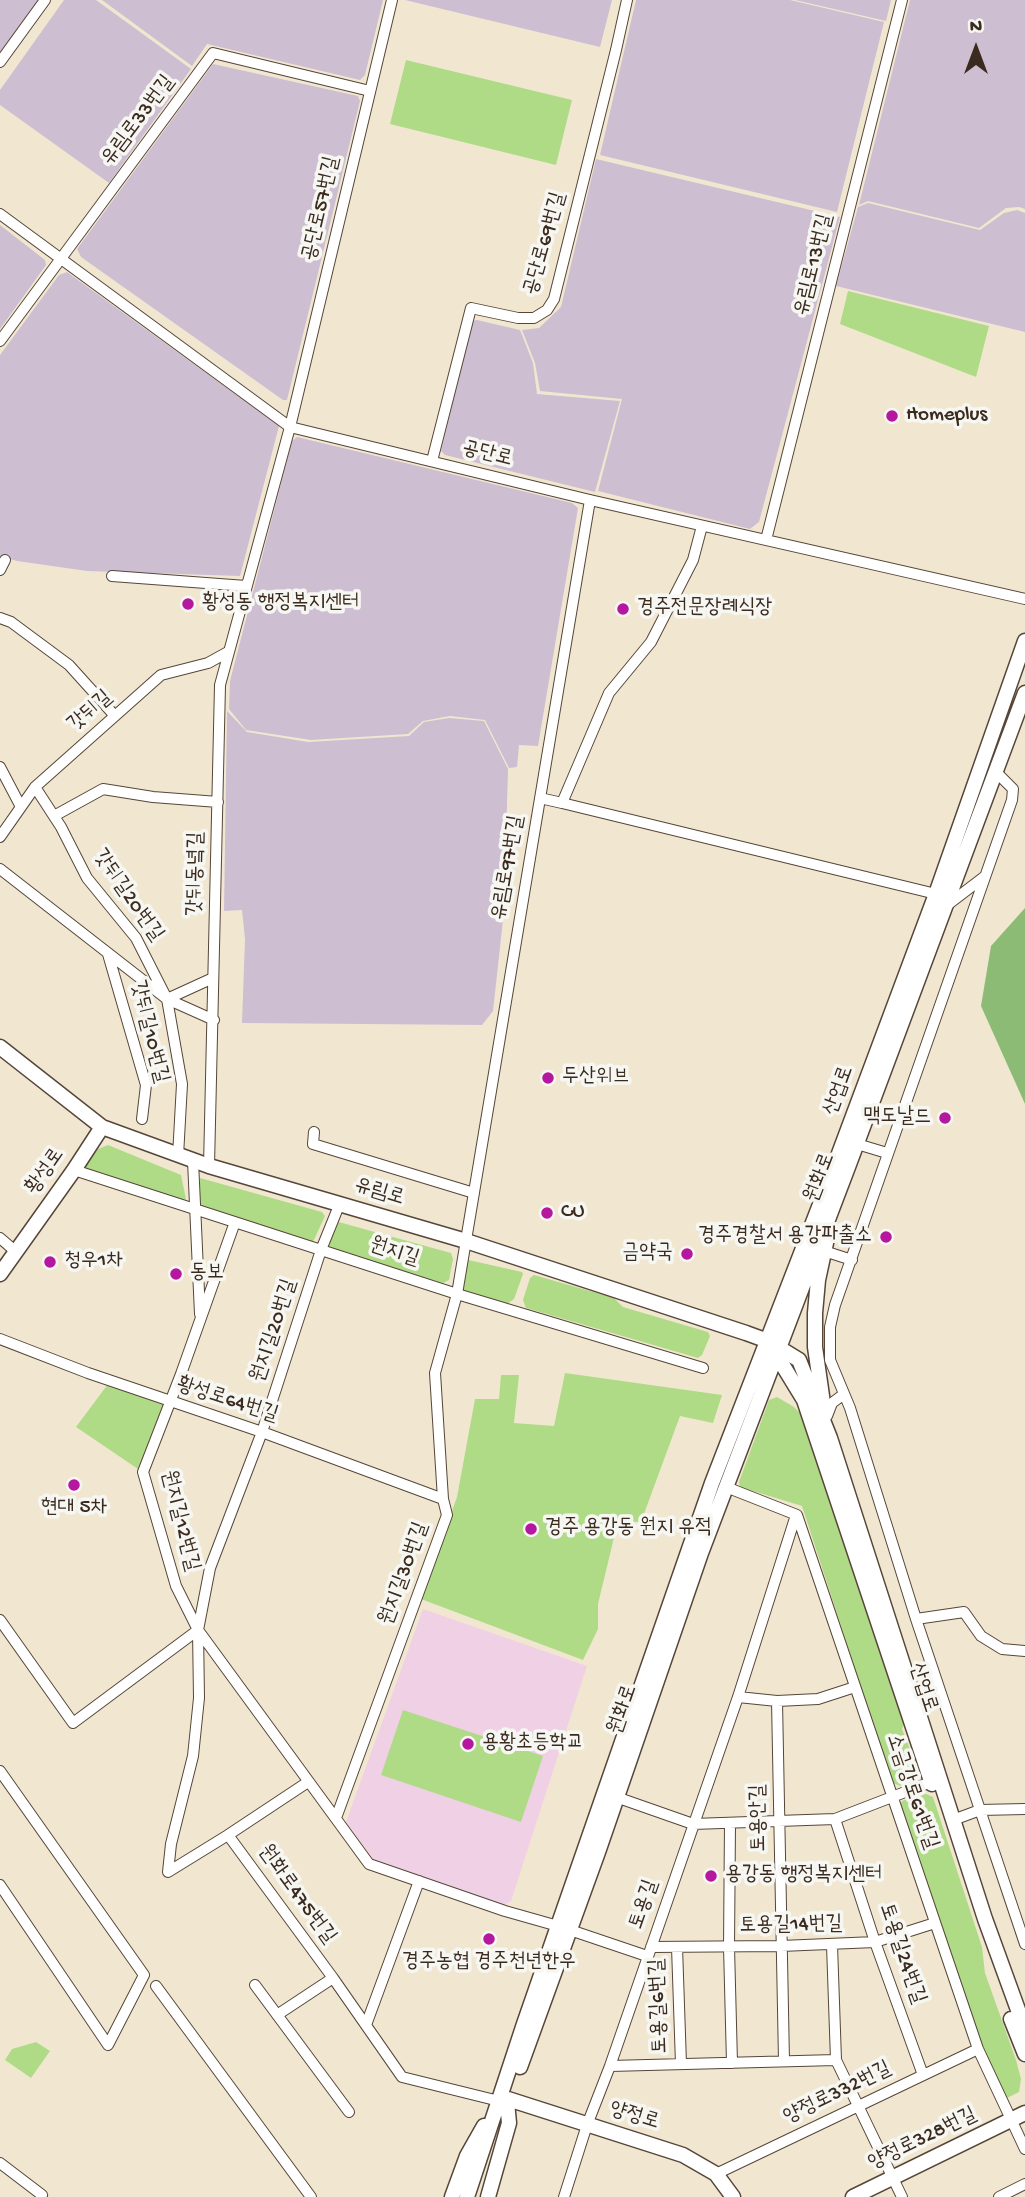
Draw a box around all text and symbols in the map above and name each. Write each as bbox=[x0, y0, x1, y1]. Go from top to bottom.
north arrow bbox=[941, 14, 1011, 84]
text: N bbox=[970, 16, 982, 39]
street label: 유림로33번길 bbox=[97, 71, 181, 171]
street label: 공단로57번길 bbox=[298, 154, 346, 264]
street label: 공단로69번길 bbox=[519, 190, 573, 298]
street label: 유림로13번길 bbox=[790, 212, 840, 318]
place label: Homeplus bbox=[906, 403, 987, 429]
marker: Homeplus bbox=[884, 408, 900, 424]
street label: 공단로 bbox=[459, 437, 515, 473]
place label: 황성동 행정복지센터 bbox=[202, 591, 359, 617]
marker: 황성동 행정복지센터 bbox=[180, 596, 196, 612]
place label: 경주전문장례식장 bbox=[637, 596, 772, 622]
marker: 경주전문장례식장 bbox=[615, 601, 631, 617]
street label: 갓뒤길 bbox=[64, 686, 118, 738]
street label: 유림로97번길 bbox=[487, 814, 531, 922]
street label: 갓뒤동녘길 bbox=[184, 832, 210, 916]
street label: 갓뒤길20번길 bbox=[86, 845, 168, 947]
street label: 갓뒤길10번길 bbox=[123, 978, 173, 1086]
street label: 산업로 bbox=[819, 1063, 861, 1119]
place label: 두산위브 bbox=[562, 1065, 630, 1091]
marker: 두산위브 bbox=[540, 1070, 556, 1086]
place label: 맥도날드 bbox=[863, 1105, 931, 1131]
marker: 맥도날드 bbox=[937, 1110, 953, 1126]
street label: 황성로 bbox=[21, 1144, 71, 1200]
street label: 원화로 bbox=[800, 1150, 842, 1206]
street label: 유림로 bbox=[351, 1174, 407, 1212]
place label: CU bbox=[561, 1200, 585, 1226]
marker: CU bbox=[539, 1205, 555, 1221]
place label: 경주경찰서 용강파출소 bbox=[698, 1224, 872, 1250]
marker: 경주경찰서 용강파출소 bbox=[878, 1229, 894, 1245]
street label: 원지길 bbox=[366, 1233, 422, 1273]
place label: 금약국 bbox=[622, 1241, 673, 1267]
marker: 금약국 bbox=[679, 1246, 695, 1262]
place label: 청우1차 bbox=[64, 1249, 123, 1275]
marker: 청우1차 bbox=[42, 1254, 58, 1270]
place label: 동보 bbox=[190, 1261, 224, 1287]
marker: 동보 bbox=[168, 1266, 184, 1282]
street label: 원지길20번길 bbox=[247, 1276, 303, 1386]
street label: 황성로64번길 bbox=[173, 1373, 281, 1429]
street label: 원지길12번길 bbox=[154, 1468, 204, 1574]
marker: 현대 5차 bbox=[66, 1477, 82, 1493]
place label: 현대 5차 bbox=[41, 1496, 107, 1522]
place label: 경주 용강동 원지 유적 bbox=[545, 1516, 712, 1542]
street label: 원지길30번길 bbox=[375, 1519, 435, 1629]
marker: 경주 용강동 원지 유적 bbox=[523, 1521, 539, 1537]
street label: 산업로 bbox=[902, 1660, 942, 1716]
street label: 원화로 bbox=[604, 1682, 644, 1738]
place label: 용황초등학교 bbox=[482, 1731, 583, 1757]
street label: 소금강로61번길 bbox=[879, 1731, 943, 1853]
marker: 용황초등학교 bbox=[460, 1736, 476, 1752]
street label: 토용안길 bbox=[747, 1784, 773, 1852]
street label: 원화로475번길 bbox=[252, 1841, 340, 1949]
place label: 용강동 행정복지센터 bbox=[725, 1863, 882, 1889]
marker: 용강동 행정복지센터 bbox=[703, 1868, 719, 1884]
street label: 토용길 bbox=[625, 1877, 665, 1933]
street label: 토용길24번길 bbox=[872, 1900, 930, 2008]
street label: 토용길14번길 bbox=[739, 1913, 843, 1939]
marker: 경주농협 경주천년한우 bbox=[481, 1931, 497, 1947]
place label: 경주농협 경주천년한우 bbox=[402, 1950, 576, 1976]
street label: 토용길6번길 bbox=[646, 1958, 674, 2054]
street label: 양정로332번길 bbox=[780, 2057, 896, 2131]
street label: 양정로 bbox=[606, 2098, 662, 2136]
street label: 양정로328번길 bbox=[865, 2103, 981, 2177]

